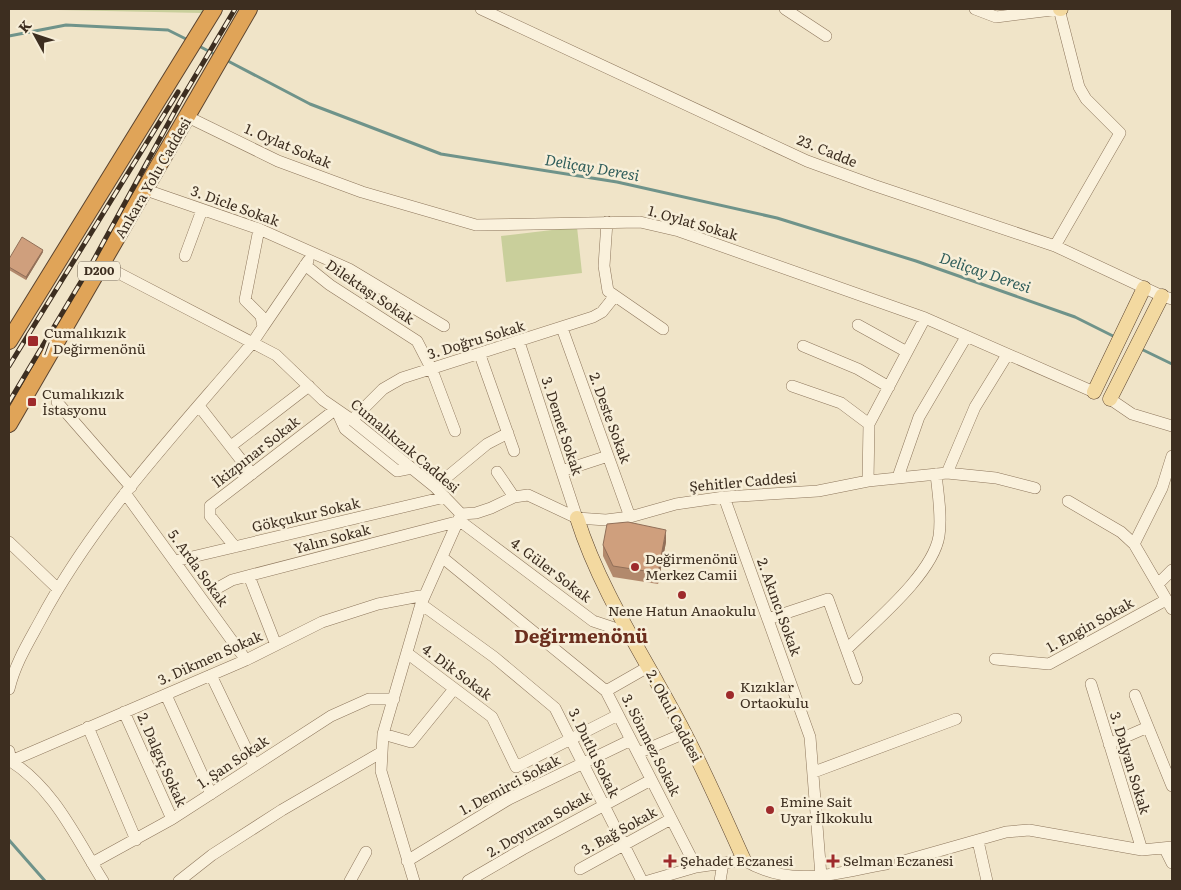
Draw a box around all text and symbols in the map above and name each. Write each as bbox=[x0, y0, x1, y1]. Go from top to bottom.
north arrow bbox=[10, 10, 60, 60]
text: K bbox=[13, 15, 35, 37]
street label: Ankara Yolu Caddesi bbox=[109, 113, 195, 242]
street label: 1. Oylat Sokak bbox=[242, 118, 335, 173]
street label: 23. Cadde bbox=[794, 129, 861, 171]
water label: Deliçay Deresi bbox=[543, 147, 642, 186]
street label: 3. Dicle Sokak bbox=[188, 180, 283, 231]
street label: 1. Oylat Sokak bbox=[646, 200, 741, 245]
water label: Deliçay Deresi bbox=[937, 245, 1035, 298]
street label: Dilektaşı Sokak bbox=[322, 254, 419, 329]
road number: D200 bbox=[78, 262, 120, 280]
street label: 3. Doğru Sokak bbox=[424, 315, 527, 363]
place label: Cumalıkızık / Değirmenönü bbox=[44, 322, 146, 358]
marker: Cumalıkızık / Değirmenönü bbox=[26, 334, 40, 348]
street label: 2. Deste Sokak bbox=[585, 370, 637, 466]
street label: 3. Demet Sokak bbox=[538, 374, 589, 478]
place label: Cumalıkızık İstasyonu bbox=[42, 383, 124, 419]
street label: Cumalıkızık Caddesi bbox=[347, 394, 465, 497]
marker: Cumalıkızık İstasyonu bbox=[26, 396, 38, 408]
street label: İkizpınar Sokak bbox=[207, 410, 304, 492]
street label: Şehitler Caddesi bbox=[688, 466, 798, 496]
street label: Gökçukur Sokak bbox=[250, 492, 362, 536]
street label: Yalın Sokak bbox=[291, 518, 373, 558]
street label: 5. Arda Sokak bbox=[164, 525, 234, 610]
street label: 4. Güler Sokak bbox=[507, 532, 597, 607]
place label: Değirmenönü Merkez Camii bbox=[645, 548, 738, 584]
street label: 2. Akıncı Sokak bbox=[753, 555, 807, 659]
marker: Değirmenönü Merkez Camii bbox=[629, 561, 641, 573]
marker: Nene Hatun Anaokulu bbox=[676, 589, 688, 601]
street label: 1. Engin Sokak bbox=[1042, 592, 1137, 656]
place label: Nene Hatun Anaokulu bbox=[608, 600, 756, 620]
district label: Değirmenönü bbox=[514, 621, 648, 649]
street label: 3. Dikmen Sokak bbox=[154, 625, 265, 689]
street label: 4. Dik Sokak bbox=[419, 638, 497, 704]
street label: 2. Okul Caddesi bbox=[642, 666, 708, 765]
place label: Kızıklar Ortaokulu bbox=[740, 676, 809, 712]
marker: Kızıklar Ortaokulu bbox=[724, 689, 736, 701]
street label: 3. Sönmez Sokak bbox=[618, 690, 686, 799]
street label: 3. Dutlu Sokak bbox=[565, 705, 625, 801]
street label: 3. Dalyan Sokak bbox=[1106, 709, 1156, 817]
street label: 2. Dalgıç Sokak bbox=[133, 710, 193, 810]
street label: 1. Şan Sokak bbox=[193, 730, 272, 792]
street label: 1. Demirci Sokak bbox=[456, 749, 564, 819]
street label: 2. Doyuran Sokak bbox=[483, 785, 595, 861]
place label: Emine Sait Uyar İlkokulu bbox=[780, 791, 873, 827]
street label: 3. Bağ Sokak bbox=[577, 801, 660, 859]
marker: Emine Sait Uyar İlkokulu bbox=[764, 804, 776, 816]
place label: Şehadet Eczanesi bbox=[680, 850, 794, 870]
place label: Selman Eczanesi bbox=[843, 850, 954, 870]
marker: Şehadet Eczanesi bbox=[664, 855, 676, 867]
marker: Selman Eczanesi bbox=[827, 855, 839, 867]

